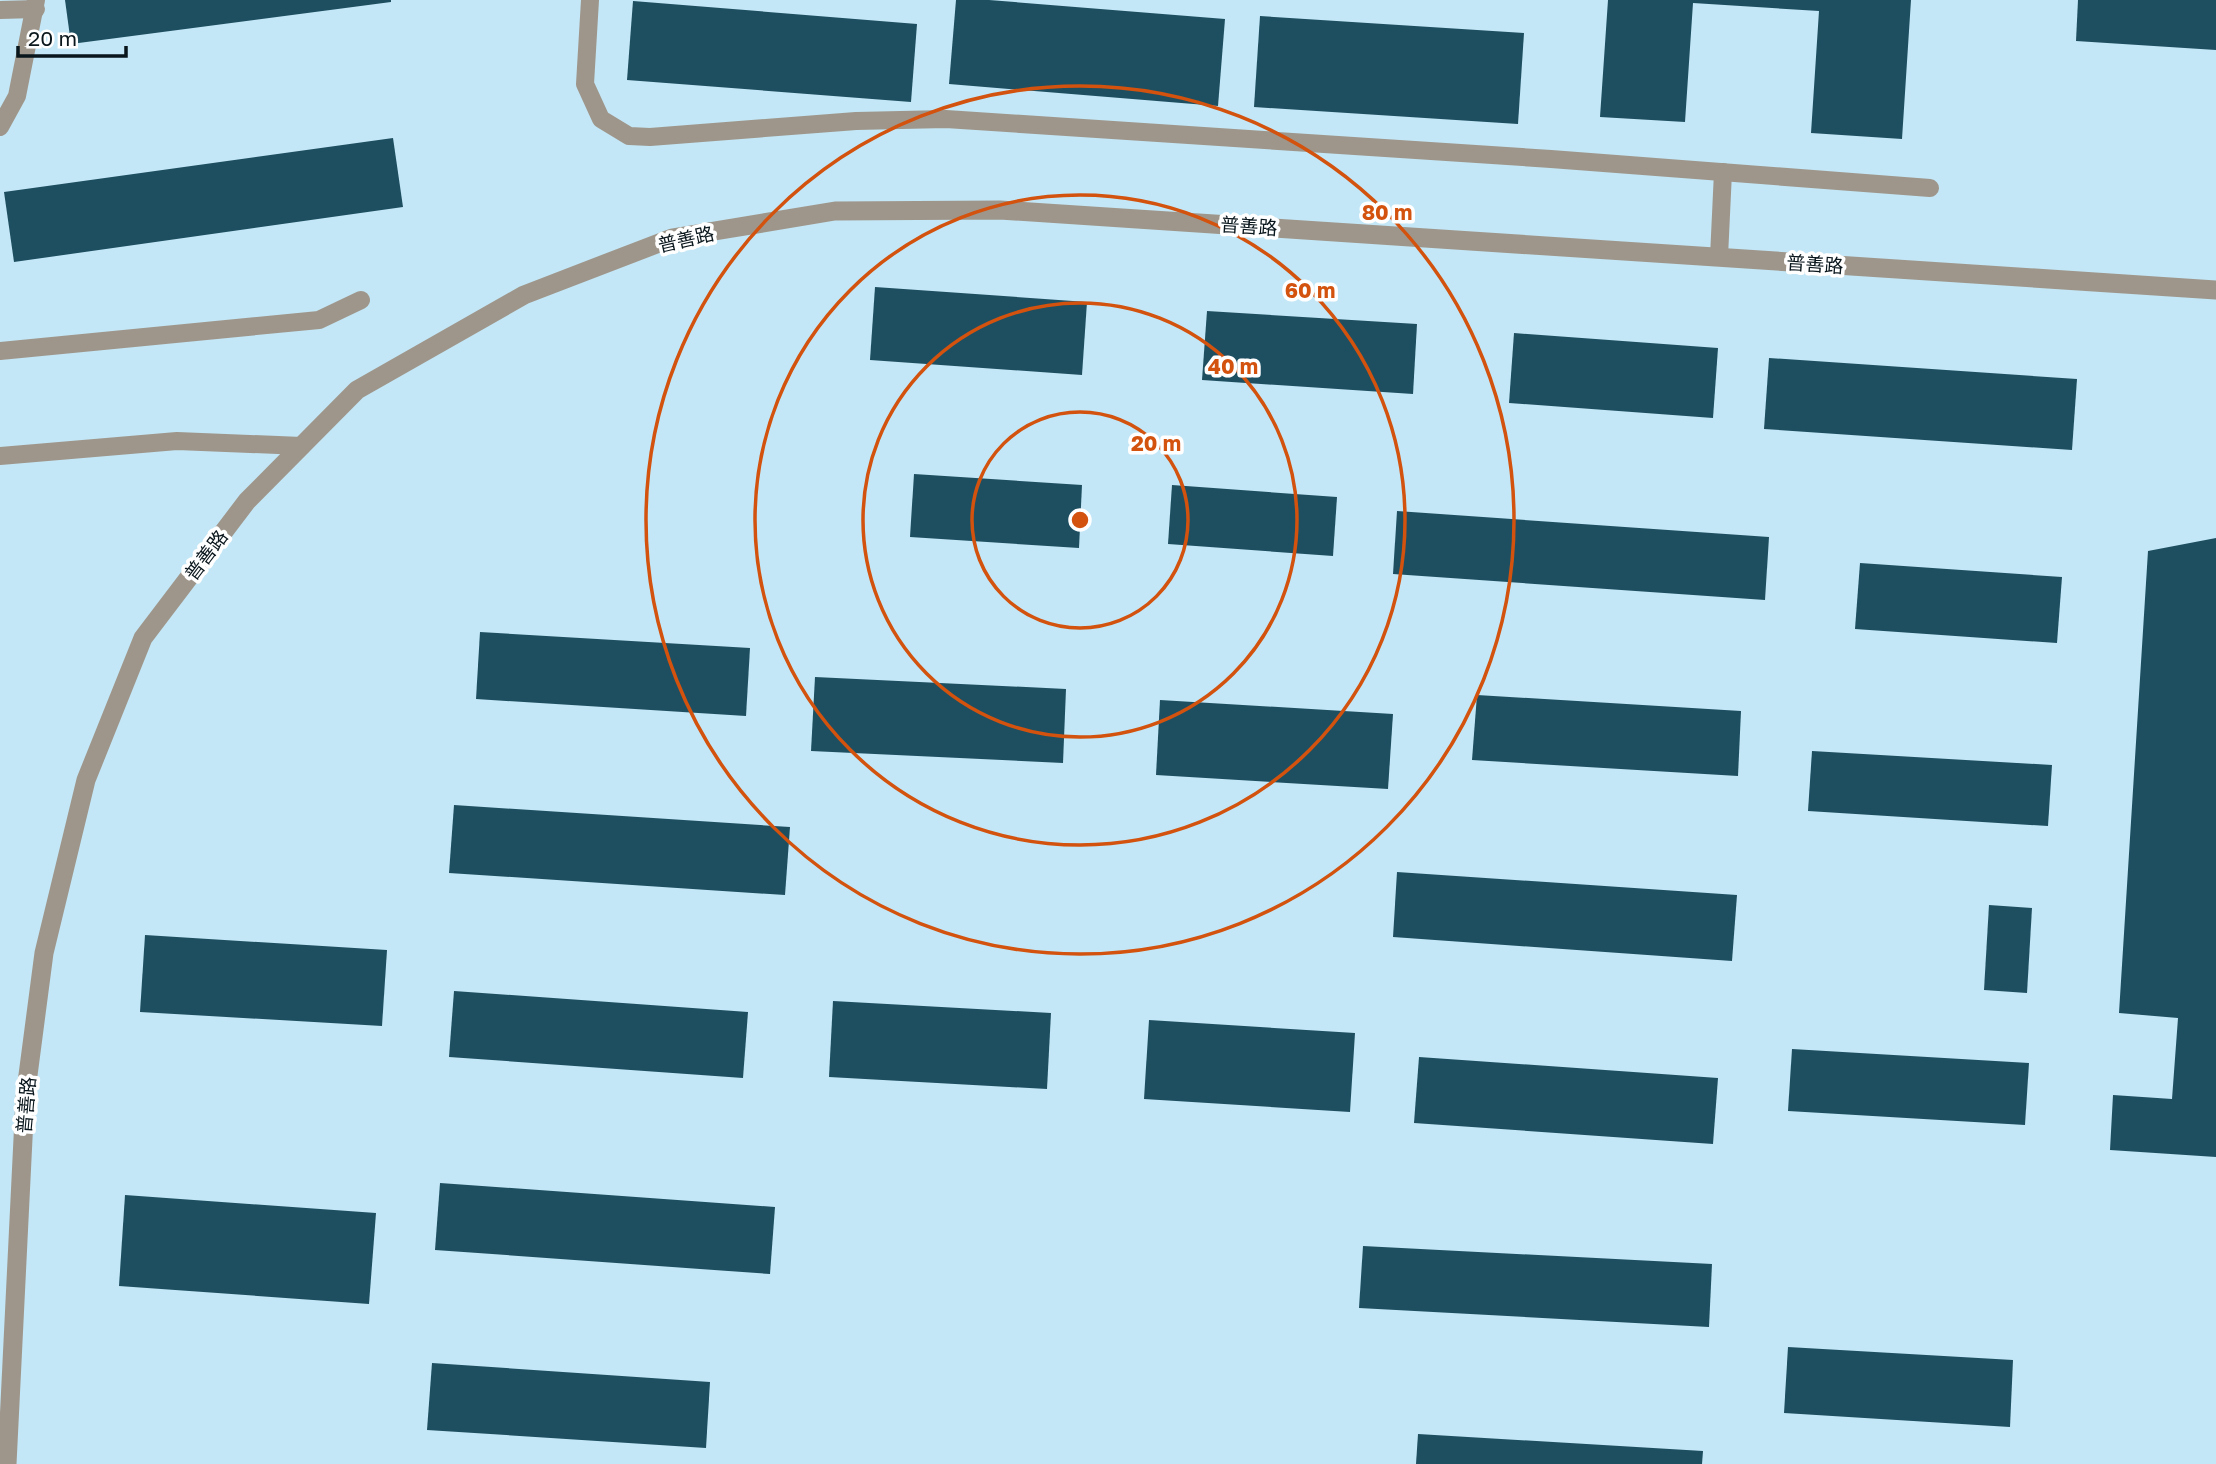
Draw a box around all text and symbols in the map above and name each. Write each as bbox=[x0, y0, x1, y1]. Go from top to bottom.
scale bar bbox=[18, 14, 126, 58]
text: 20 m bbox=[28, 25, 77, 51]
text: 80 m bbox=[1362, 199, 1412, 225]
street label: 普善路 bbox=[1220, 212, 1278, 239]
street label: 普善路 bbox=[656, 221, 716, 256]
street label: 普善路 bbox=[1786, 250, 1844, 277]
text: 60 m bbox=[1285, 277, 1335, 303]
text: 40 m bbox=[1208, 353, 1258, 379]
text: 20 m bbox=[1131, 430, 1181, 456]
centre of rings bbox=[1068, 508, 1092, 532]
street label: 普善路 bbox=[179, 525, 232, 584]
street label: 普善路 bbox=[12, 1076, 39, 1134]

